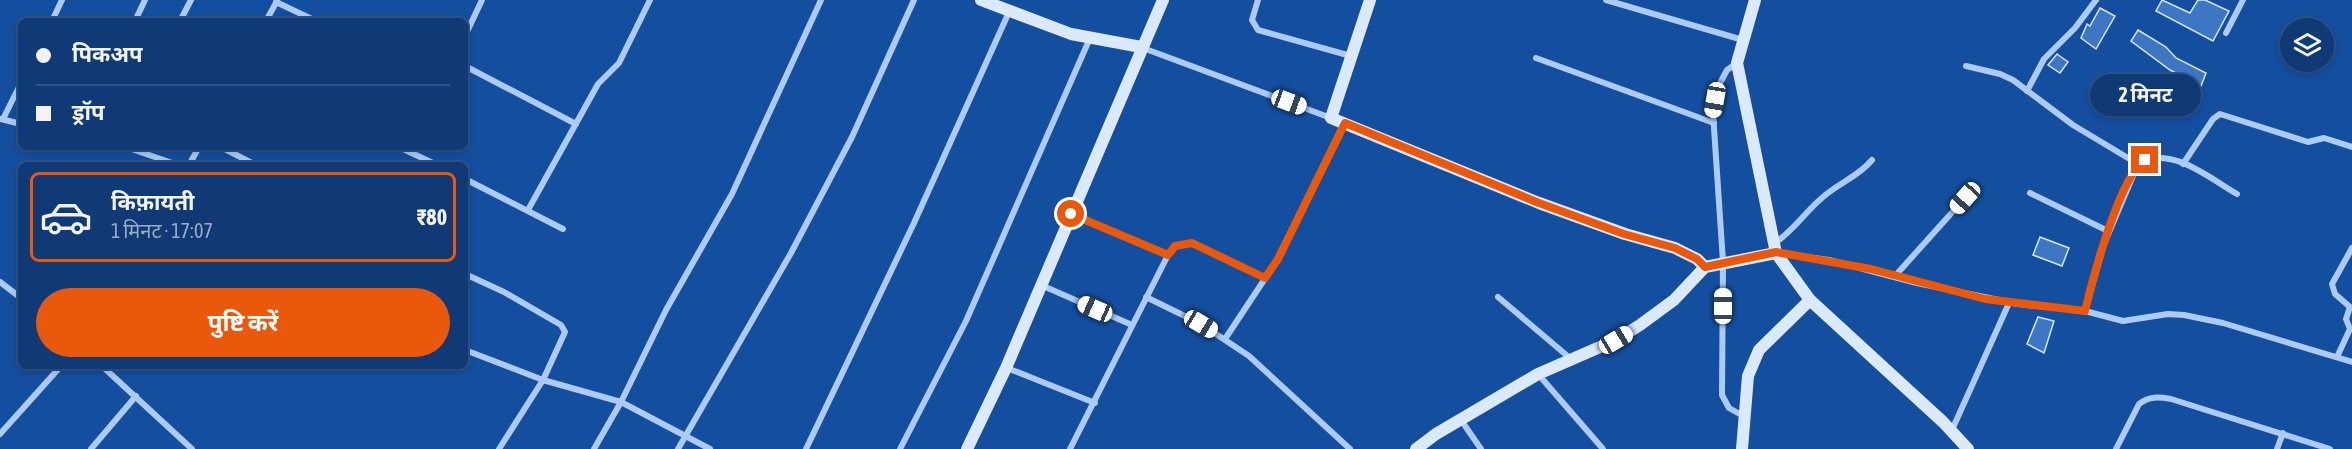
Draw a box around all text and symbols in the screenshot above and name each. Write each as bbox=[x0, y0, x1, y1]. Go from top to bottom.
map controls bbox=[2280, 18, 2334, 72]
button: layers bbox=[2280, 18, 2334, 72]
text: पिकअप bbox=[72, 41, 143, 67]
callout: 2 मिनट bbox=[2090, 73, 2200, 115]
car bbox=[1703, 81, 1727, 119]
text: 2 मिनट bbox=[2118, 83, 2173, 106]
car bbox=[1269, 87, 1309, 117]
text: ड्रॉप bbox=[72, 99, 105, 125]
route end bbox=[2131, 146, 2158, 173]
car bbox=[1946, 179, 1984, 217]
text: किफ़ायती bbox=[111, 189, 195, 215]
icon: car bbox=[39, 190, 93, 244]
route start bbox=[1057, 200, 1084, 227]
text: ₹80 bbox=[417, 204, 447, 230]
text: 1 मिनट · 17:07 bbox=[111, 219, 213, 242]
button: पुष्टि करें bbox=[36, 288, 450, 357]
car bbox=[1714, 288, 1732, 324]
car bbox=[1075, 293, 1115, 325]
car bbox=[1181, 307, 1221, 341]
car bbox=[1596, 323, 1636, 357]

